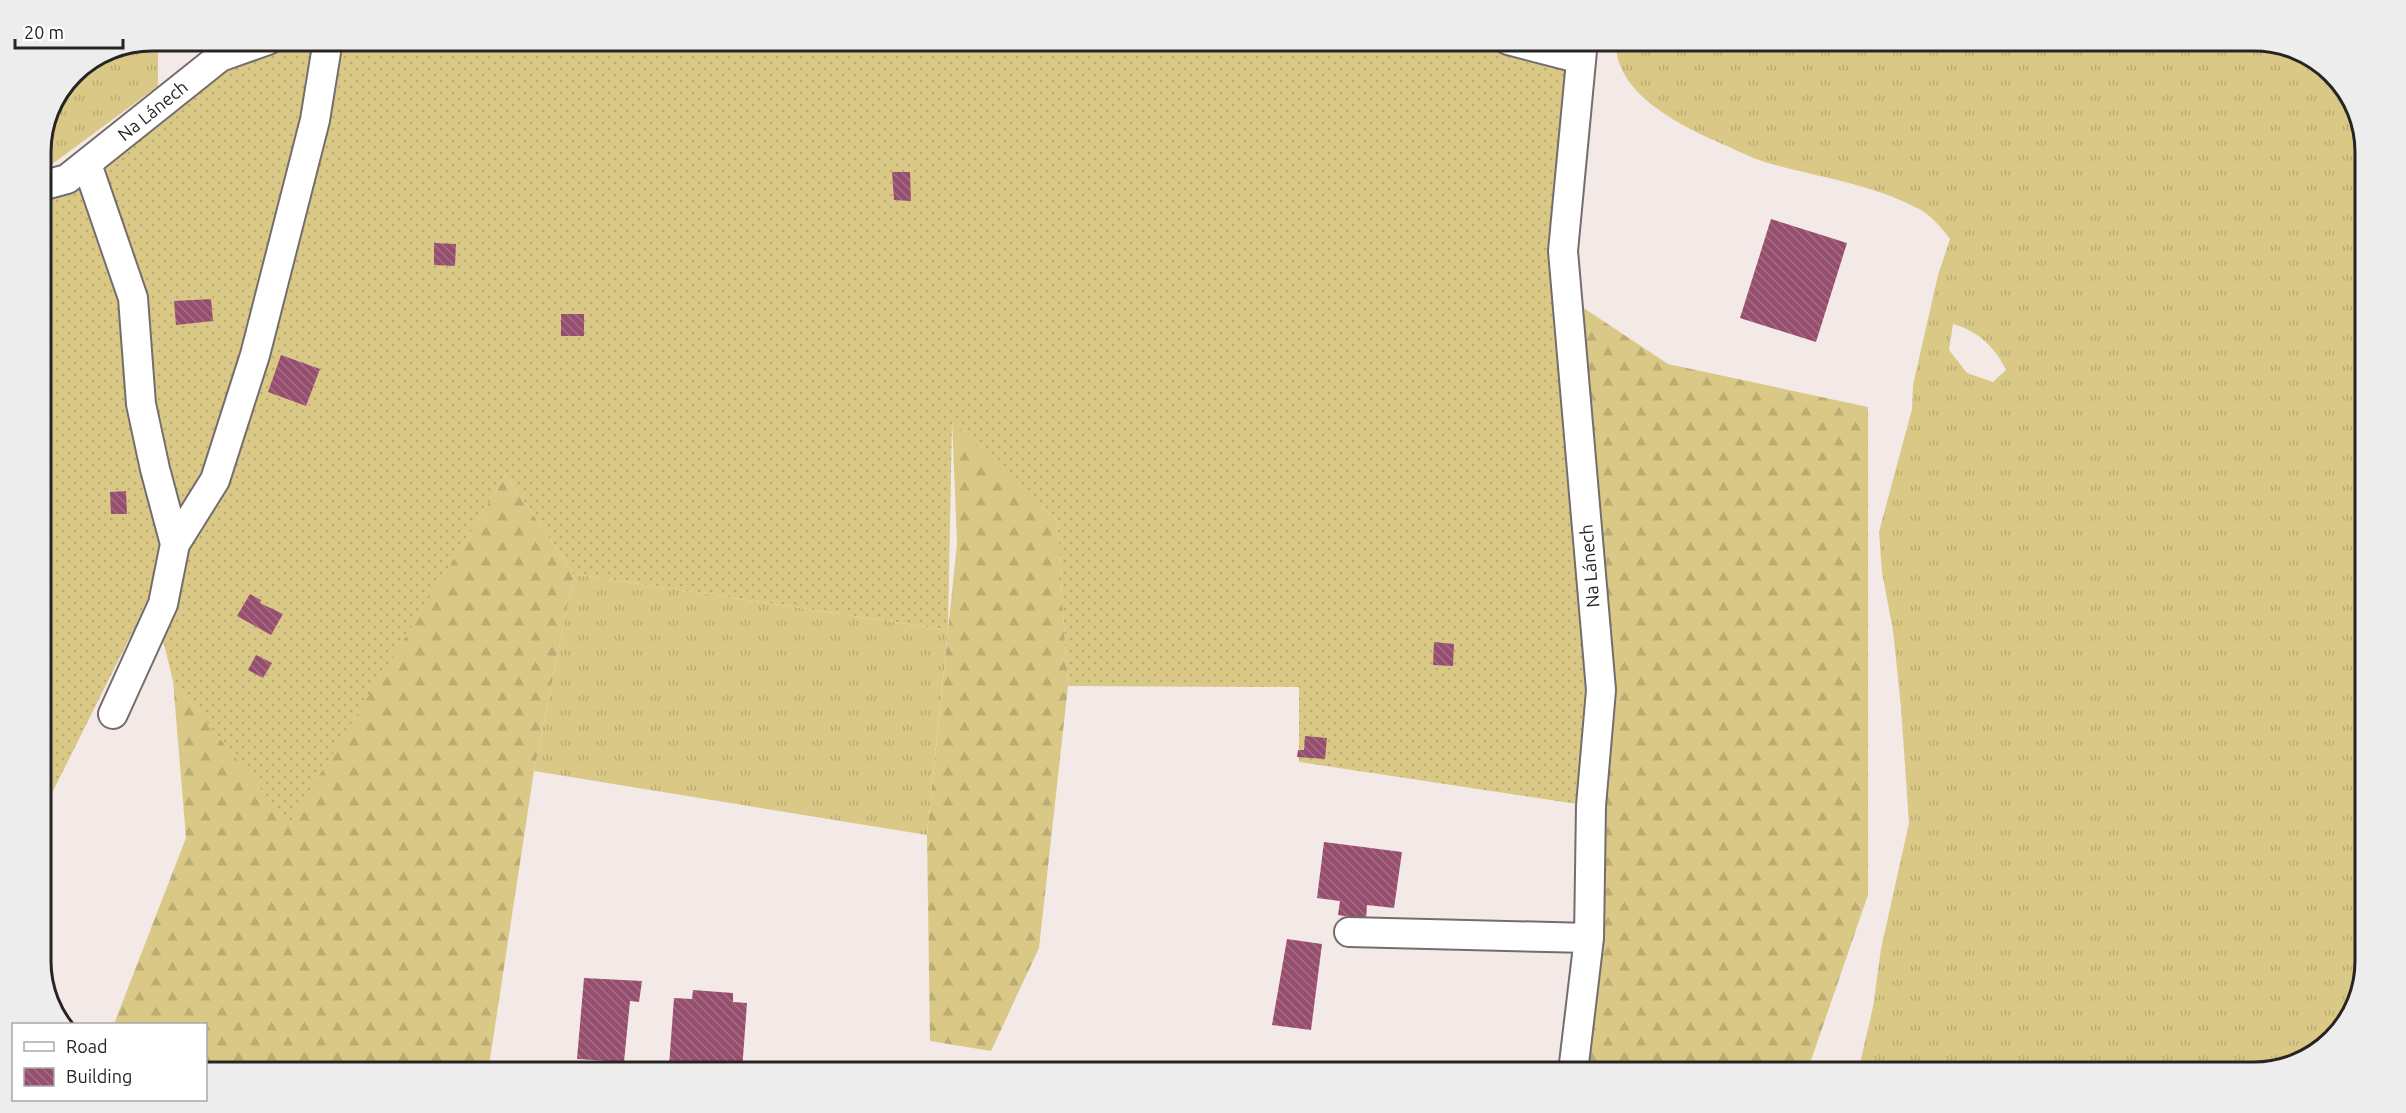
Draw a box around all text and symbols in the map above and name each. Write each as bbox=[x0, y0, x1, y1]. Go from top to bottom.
scale bar bbox=[15, 12, 123, 50]
text: 20 m bbox=[24, 22, 64, 42]
street label: Na Lánech bbox=[114, 76, 191, 144]
street label: Na Lánech bbox=[1575, 524, 1603, 609]
legend bbox=[12, 1023, 207, 1101]
text: Road bbox=[66, 1036, 108, 1056]
text: Building bbox=[66, 1066, 132, 1086]

